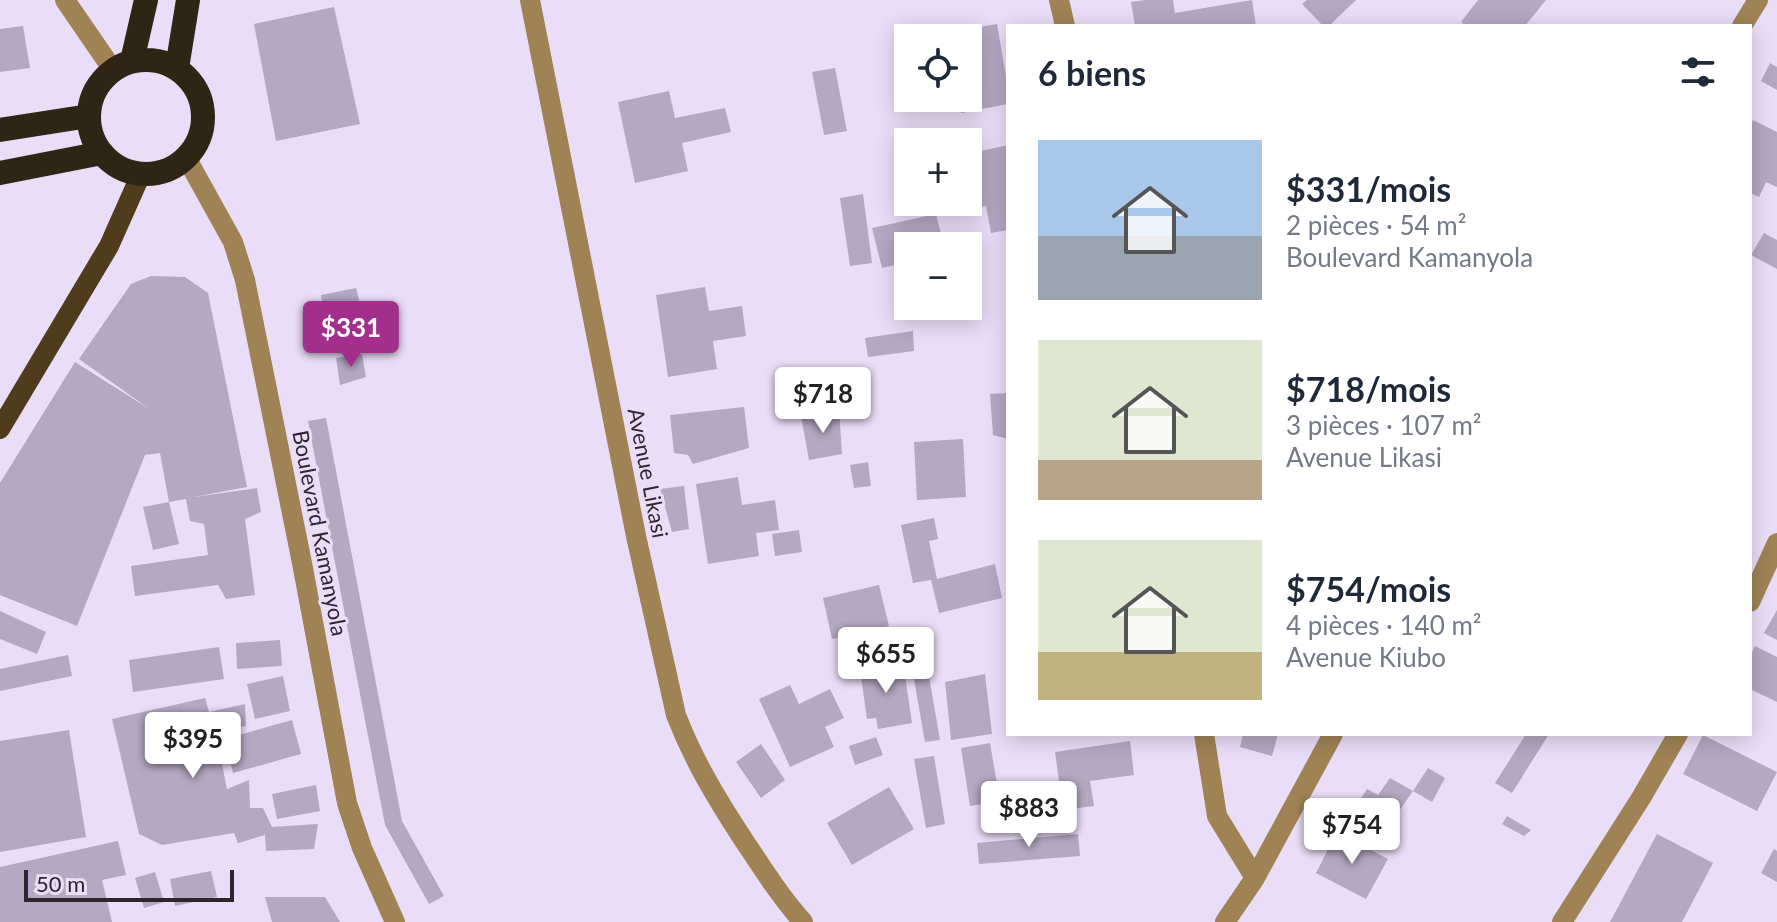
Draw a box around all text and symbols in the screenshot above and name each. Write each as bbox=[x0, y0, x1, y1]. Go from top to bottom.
map controls bbox=[894, 24, 982, 320]
button: locate bbox=[894, 24, 982, 112]
icon: filters bbox=[1676, 50, 1720, 94]
text: 6 biens bbox=[1038, 52, 1146, 93]
button: + bbox=[894, 128, 982, 216]
text: $331/mois bbox=[1286, 168, 1451, 209]
icon: home bbox=[1102, 172, 1198, 268]
text: 2 pièces · 54 m² bbox=[1286, 209, 1466, 241]
button: − bbox=[894, 232, 982, 320]
text: Boulevard Kamanyola bbox=[1286, 241, 1533, 273]
pin: $331 bbox=[304, 301, 398, 369]
text: $331 bbox=[321, 311, 381, 343]
pin: $718 bbox=[776, 367, 870, 435]
text: $718/mois bbox=[1286, 368, 1451, 409]
icon: home bbox=[1102, 372, 1198, 468]
text: $718 bbox=[793, 377, 853, 409]
street label: Avenue Likasi bbox=[623, 406, 674, 540]
text: 3 pièces · 107 m² bbox=[1286, 409, 1481, 441]
street label: Boulevard Kamanyola bbox=[287, 428, 354, 638]
text: Avenue Likasi bbox=[1286, 441, 1442, 473]
text: $754/mois bbox=[1286, 568, 1451, 609]
icon: home bbox=[1102, 572, 1198, 668]
text: 4 pièces · 140 m² bbox=[1286, 609, 1481, 641]
pin: $655 bbox=[839, 627, 933, 695]
text: $655 bbox=[856, 637, 916, 669]
text: Avenue Kiubo bbox=[1286, 641, 1446, 673]
pin: $395 bbox=[146, 712, 240, 780]
text: $395 bbox=[163, 722, 223, 754]
pin: $883 bbox=[982, 781, 1076, 849]
text: $883 bbox=[999, 791, 1059, 823]
pin: $754 bbox=[1305, 798, 1399, 866]
text: $754 bbox=[1322, 808, 1382, 840]
scale bar bbox=[24, 866, 234, 902]
text: 50 m bbox=[36, 870, 85, 897]

